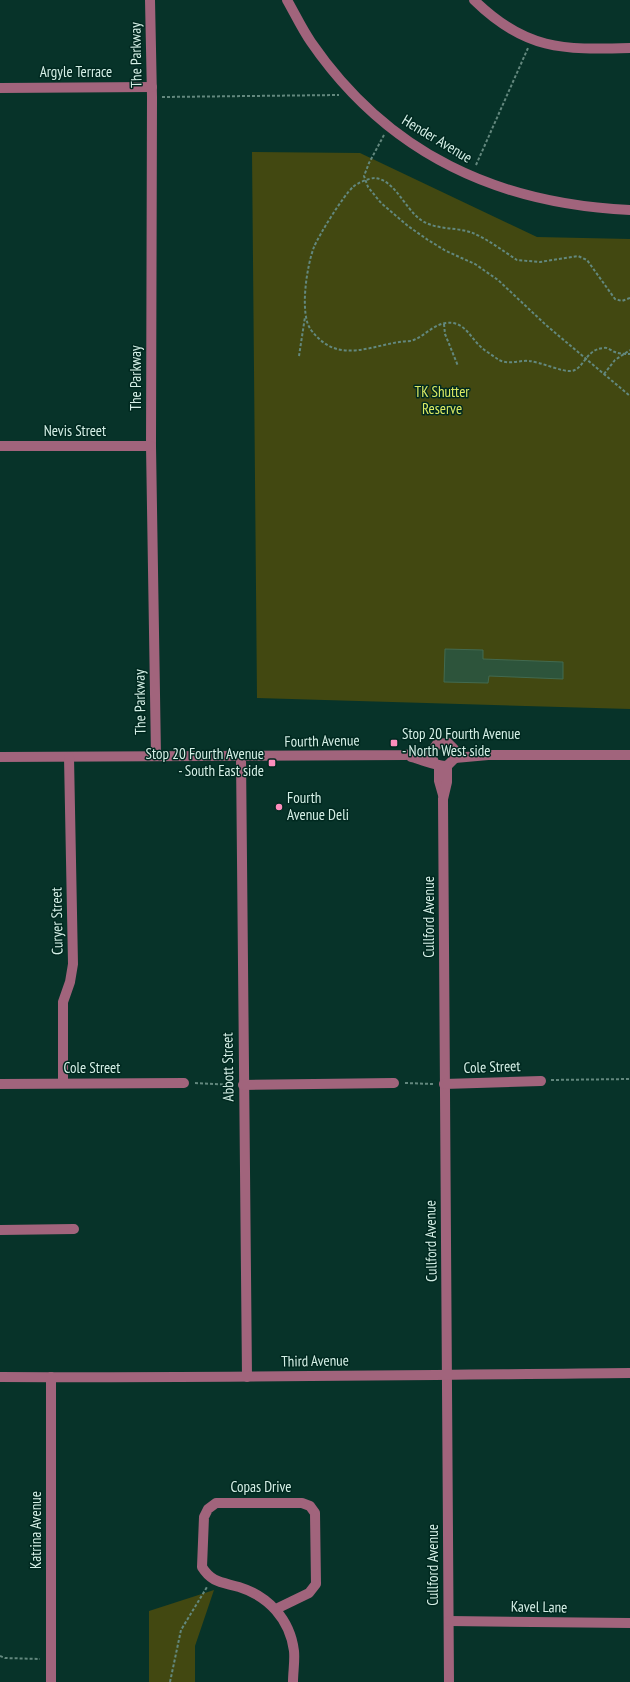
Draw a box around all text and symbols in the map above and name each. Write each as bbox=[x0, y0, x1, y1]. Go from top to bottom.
street label: The Parkway bbox=[125, 22, 146, 88]
street label: Argyle Terrace bbox=[40, 62, 112, 81]
street label: Hender Avenue bbox=[399, 110, 476, 167]
street label: The Parkway bbox=[126, 345, 145, 411]
park label: TK Shutter Reserve bbox=[415, 382, 470, 418]
street label: Nevis Street bbox=[44, 421, 106, 440]
street label: The Parkway bbox=[129, 669, 150, 735]
place label: Stop 20 Fourth Avenue - North West side bbox=[402, 724, 520, 760]
street label: Fourth Avenue bbox=[284, 730, 360, 751]
marker: Stop 20 Fourth Avenue - North West side bbox=[389, 738, 399, 748]
place label: Stop 20 Fourth Avenue - South East side bbox=[146, 744, 264, 780]
marker: Stop 20 Fourth Avenue - South East side bbox=[267, 758, 277, 768]
place label: Fourth Avenue Deli bbox=[287, 788, 349, 824]
marker: Fourth Avenue Deli bbox=[274, 802, 284, 812]
street label: Cullford Avenue bbox=[419, 876, 438, 958]
street label: Curyer Street bbox=[46, 887, 67, 955]
street label: Abbott Street bbox=[217, 1032, 238, 1102]
street label: Cole Street bbox=[463, 1056, 521, 1077]
street label: Cole Street bbox=[64, 1058, 120, 1077]
street label: Cullford Avenue bbox=[420, 1200, 441, 1282]
street label: Third Avenue bbox=[281, 1350, 349, 1371]
street label: Copas Drive bbox=[231, 1477, 291, 1496]
street label: Katrina Avenue bbox=[26, 1491, 45, 1569]
street label: Cullford Avenue bbox=[423, 1524, 442, 1606]
street label: Kavel Lane bbox=[511, 1597, 567, 1616]

